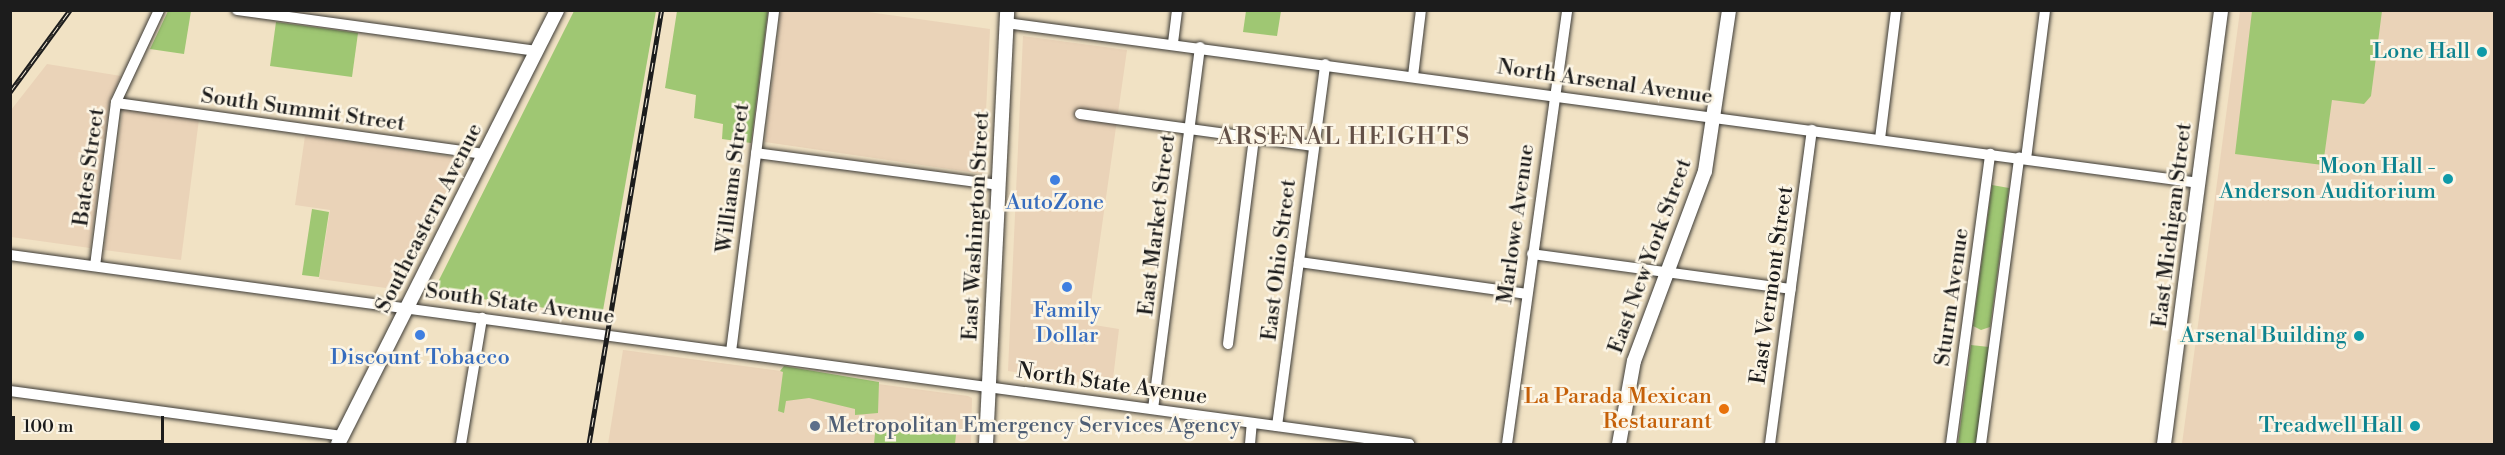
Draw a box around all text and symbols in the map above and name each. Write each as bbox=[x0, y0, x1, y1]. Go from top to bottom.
place label: Lone Hall bbox=[2373, 39, 2470, 65]
marker: Lone Hall bbox=[2475, 45, 2489, 59]
street label: North Arsenal Avenue bbox=[1496, 54, 1714, 110]
street label: South Summit Street bbox=[199, 83, 407, 137]
street label: Williams Street bbox=[711, 101, 755, 255]
street label: Bates Street bbox=[68, 106, 110, 228]
street label: East Washington Street bbox=[957, 110, 995, 342]
street label: Southeastern Avenue bbox=[370, 119, 488, 317]
street label: East Michigan Street bbox=[2146, 121, 2198, 329]
district label: ARSENAL HEIGHTS bbox=[1217, 124, 1471, 152]
street label: East Market Street bbox=[1133, 133, 1181, 317]
street label: Marlowe Avenue bbox=[1492, 142, 1540, 306]
place label: Moon Hall - Anderson Auditorium bbox=[2219, 153, 2436, 204]
street label: East New York Street bbox=[1602, 155, 1698, 357]
marker: Moon Hall - Anderson Auditorium bbox=[2441, 172, 2455, 186]
marker: AutoZone bbox=[1048, 173, 1062, 187]
street label: East Ohio Street bbox=[1256, 178, 1302, 342]
street label: East Vermont Street bbox=[1745, 184, 1799, 386]
place label: AutoZone bbox=[1006, 190, 1104, 216]
street label: Sturm Avenue bbox=[1929, 226, 1975, 368]
street label: South State Avenue bbox=[424, 278, 616, 330]
marker: Family Dollar bbox=[1060, 280, 1074, 294]
place label: Family Dollar bbox=[1033, 297, 1101, 348]
place label: Arsenal Building bbox=[2180, 323, 2347, 349]
marker: Discount Tobacco bbox=[413, 328, 427, 342]
marker: Arsenal Building bbox=[2352, 329, 2366, 343]
place label: Discount Tobacco bbox=[330, 345, 510, 371]
street label: North State Avenue bbox=[1015, 358, 1209, 410]
place label: La Parada Mexican Restaurant bbox=[1524, 383, 1712, 434]
marker: La Parada Mexican Restaurant bbox=[1717, 402, 1731, 416]
scale bar bbox=[15, 404, 166, 442]
place label: Metropolitan Emergency Services Agency bbox=[827, 413, 1241, 439]
place label: Treadwell Hall bbox=[2259, 413, 2403, 439]
text: 100 m bbox=[23, 415, 74, 438]
marker: Metropolitan Emergency Services Agency bbox=[808, 419, 822, 433]
marker: Treadwell Hall bbox=[2408, 419, 2422, 433]

